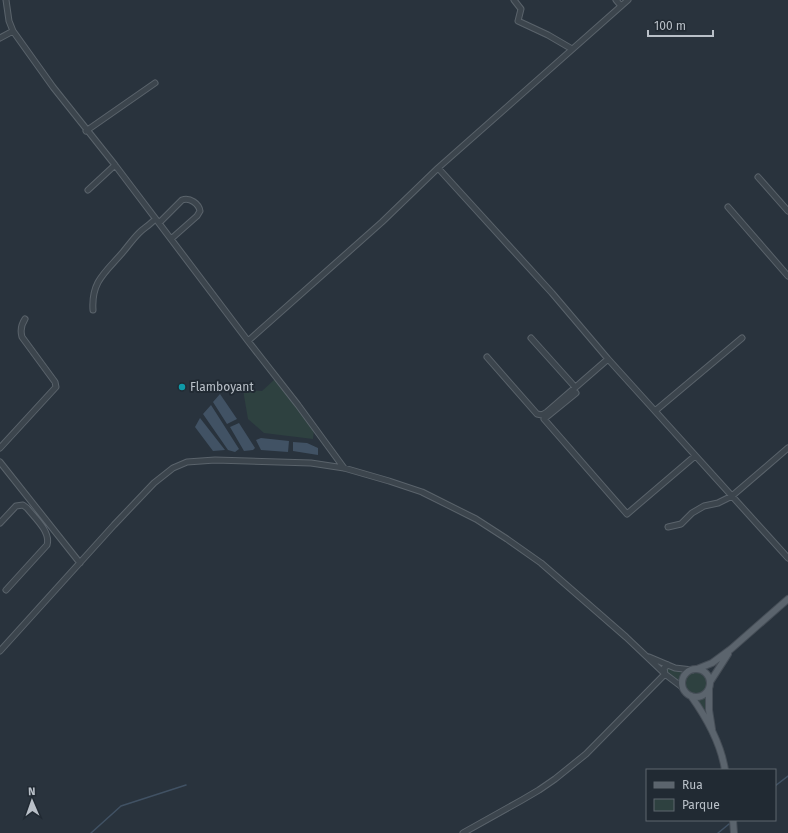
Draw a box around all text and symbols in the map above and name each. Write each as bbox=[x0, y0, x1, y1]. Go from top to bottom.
scale bar bbox=[648, 12, 713, 38]
text: 100 m bbox=[654, 19, 686, 33]
place label: Flamboyant bbox=[190, 380, 254, 394]
marker: Flamboyant bbox=[177, 382, 187, 392]
legend bbox=[646, 769, 776, 821]
text: Rua bbox=[682, 778, 703, 792]
north arrow bbox=[12, 781, 52, 821]
text: N bbox=[28, 785, 36, 798]
text: Parque bbox=[682, 798, 720, 812]

